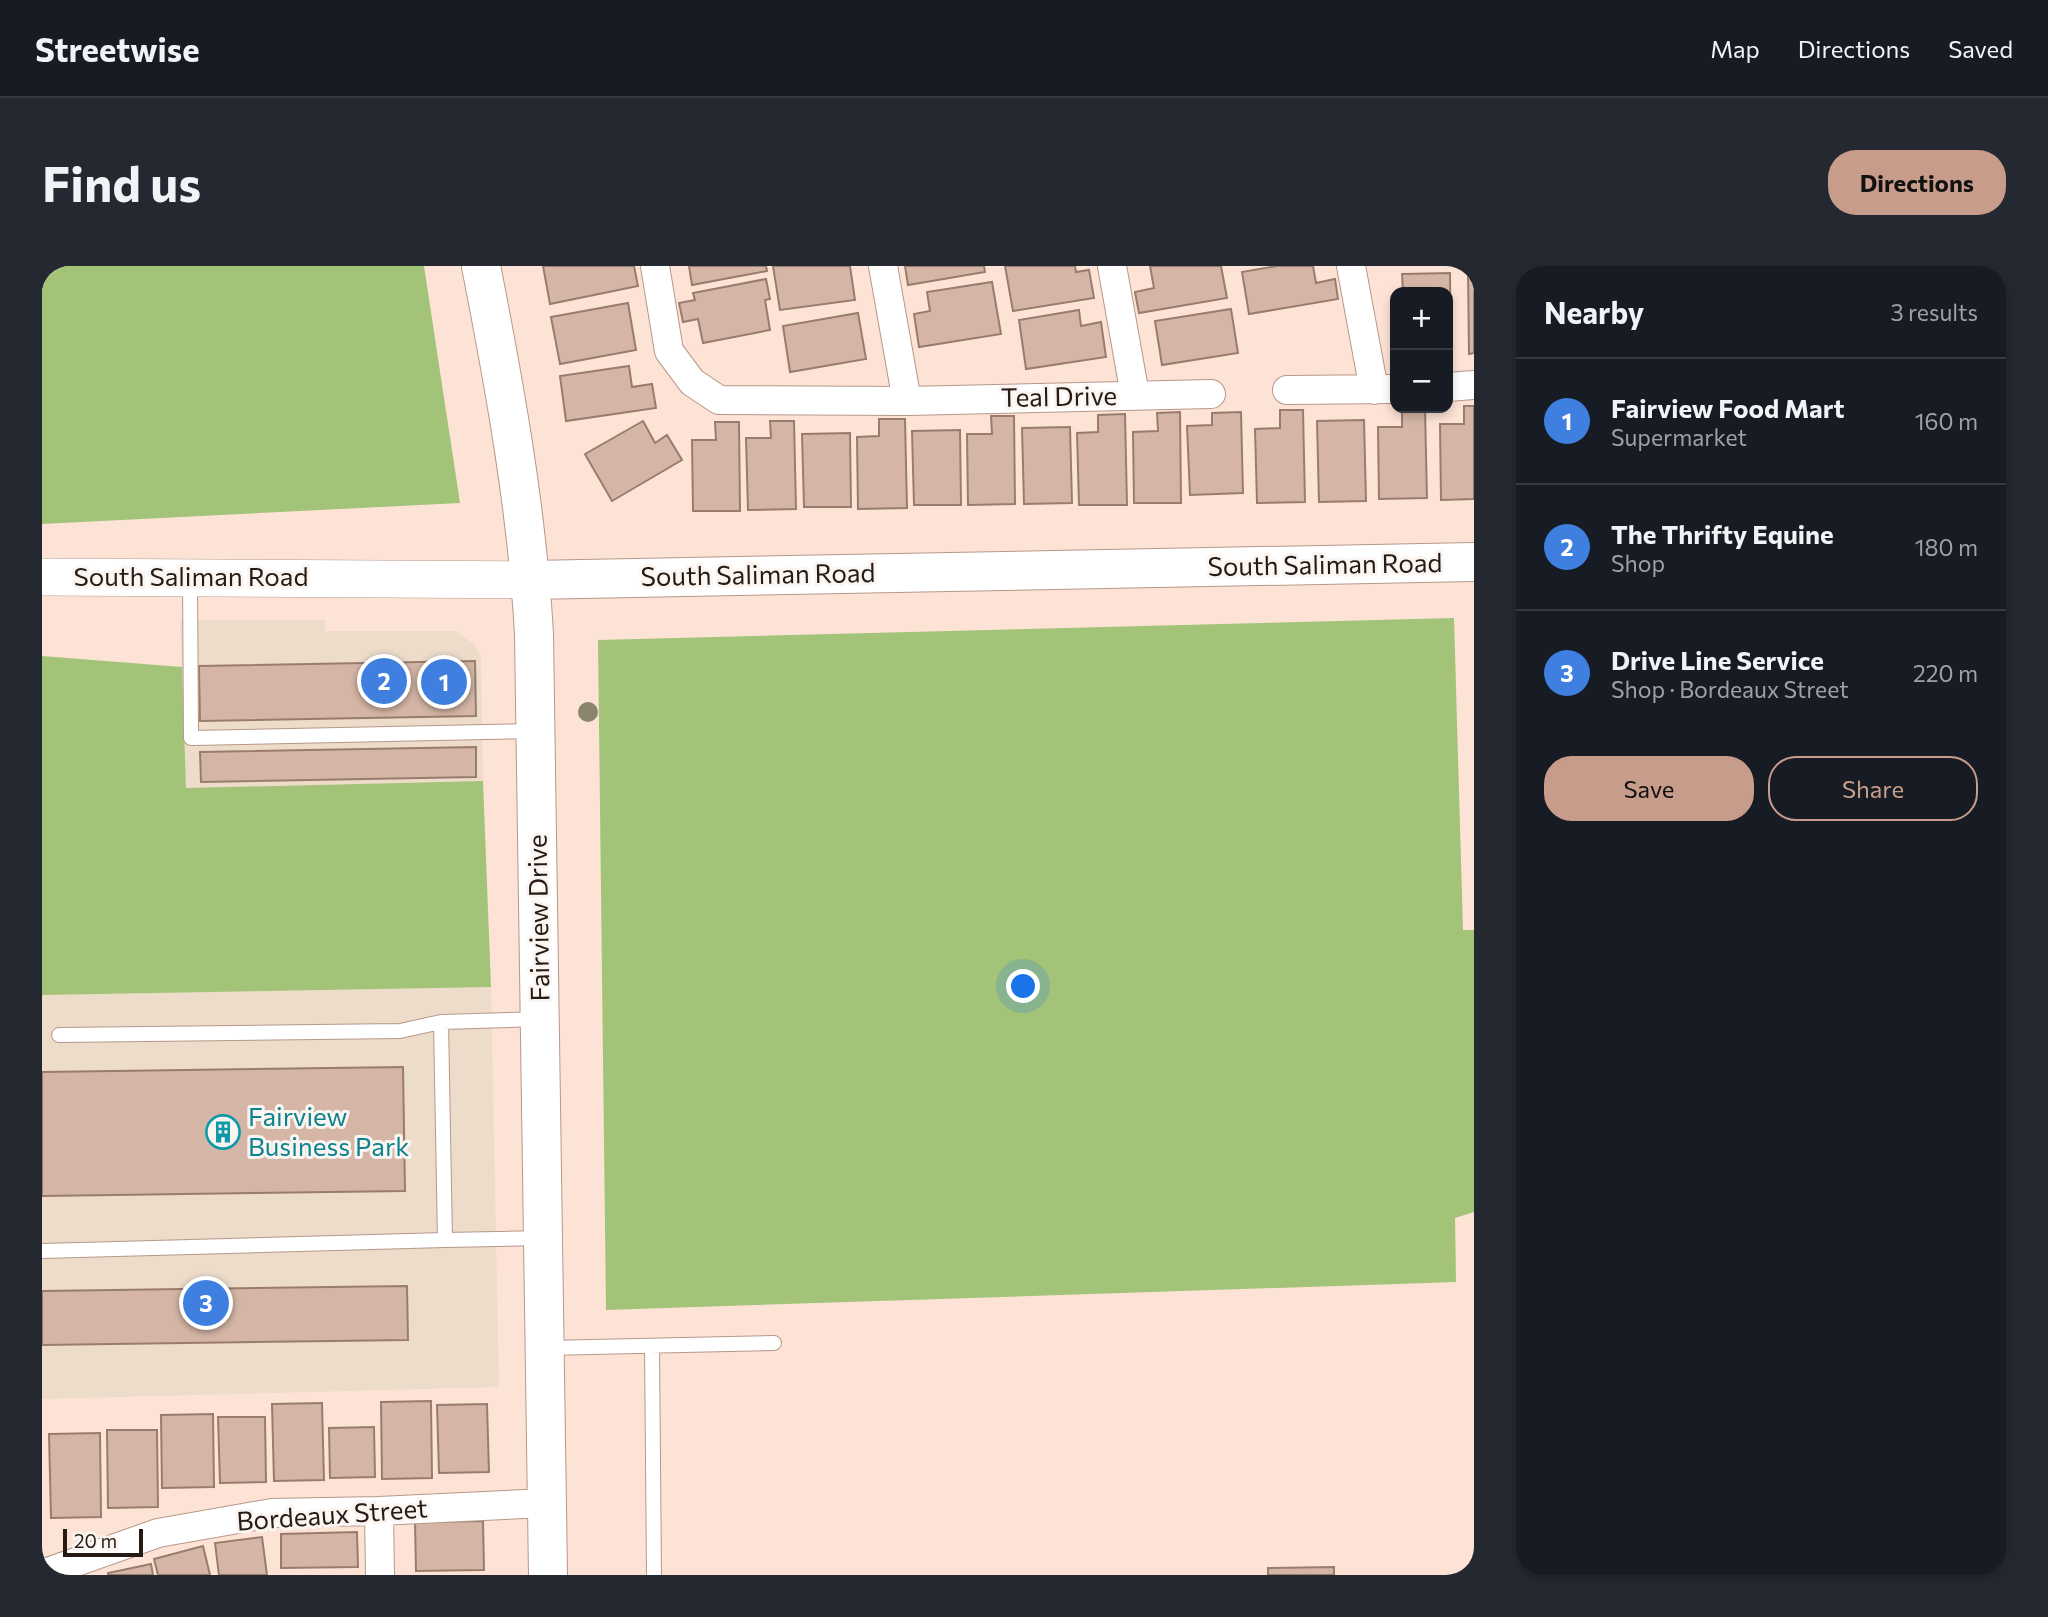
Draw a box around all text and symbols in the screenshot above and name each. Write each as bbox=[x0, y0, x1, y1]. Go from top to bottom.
text: Streetwise bbox=[35, 28, 200, 69]
text: Map bbox=[1710, 34, 1760, 63]
text: Directions bbox=[1798, 34, 1910, 63]
text: Saved bbox=[1948, 34, 2013, 63]
button: Directions bbox=[1828, 150, 2006, 215]
text: Find us bbox=[42, 152, 201, 212]
map controls bbox=[1390, 287, 1453, 413]
button: + bbox=[1390, 287, 1453, 350]
text: Nearby bbox=[1544, 293, 1644, 330]
text: 3 results bbox=[1891, 298, 1978, 326]
button: − bbox=[1390, 350, 1453, 413]
street label: Teal Drive bbox=[1001, 379, 1117, 412]
text: Fairview Food Mart bbox=[1611, 392, 1845, 423]
text: 1 bbox=[1562, 407, 1572, 435]
text: 160 m bbox=[1915, 407, 1978, 435]
text: Supermarket bbox=[1611, 423, 1747, 451]
text: The Thrifty Equine bbox=[1611, 518, 1834, 549]
text: 2 bbox=[1560, 533, 1574, 561]
text: 180 m bbox=[1915, 533, 1978, 561]
street label: South Saliman Road bbox=[1207, 546, 1443, 581]
text: Shop bbox=[1611, 549, 1665, 577]
street label: South Saliman Road bbox=[640, 556, 876, 591]
street label: South Saliman Road bbox=[74, 560, 308, 591]
text: Drive Line Service bbox=[1611, 644, 1824, 675]
pin: 2 bbox=[361, 655, 407, 707]
pin: 1 bbox=[421, 656, 467, 708]
text: 3 bbox=[1560, 659, 1574, 687]
text: 220 m bbox=[1913, 659, 1978, 687]
text: Shop · Bordeaux Street bbox=[1611, 675, 1849, 703]
button: Save bbox=[1544, 756, 1754, 821]
button: Share bbox=[1768, 756, 1978, 821]
street label: Fairview Drive bbox=[521, 834, 554, 1002]
your location bbox=[1006, 969, 1040, 1003]
place label: Fairview Business Park bbox=[248, 1100, 409, 1161]
building icon: Fairview Business Park bbox=[204, 1113, 242, 1151]
pin: 3 bbox=[183, 1277, 229, 1329]
street label: Bordeaux Street bbox=[235, 1491, 428, 1536]
scale bar bbox=[63, 1526, 144, 1558]
text: 20 m bbox=[74, 1529, 117, 1552]

